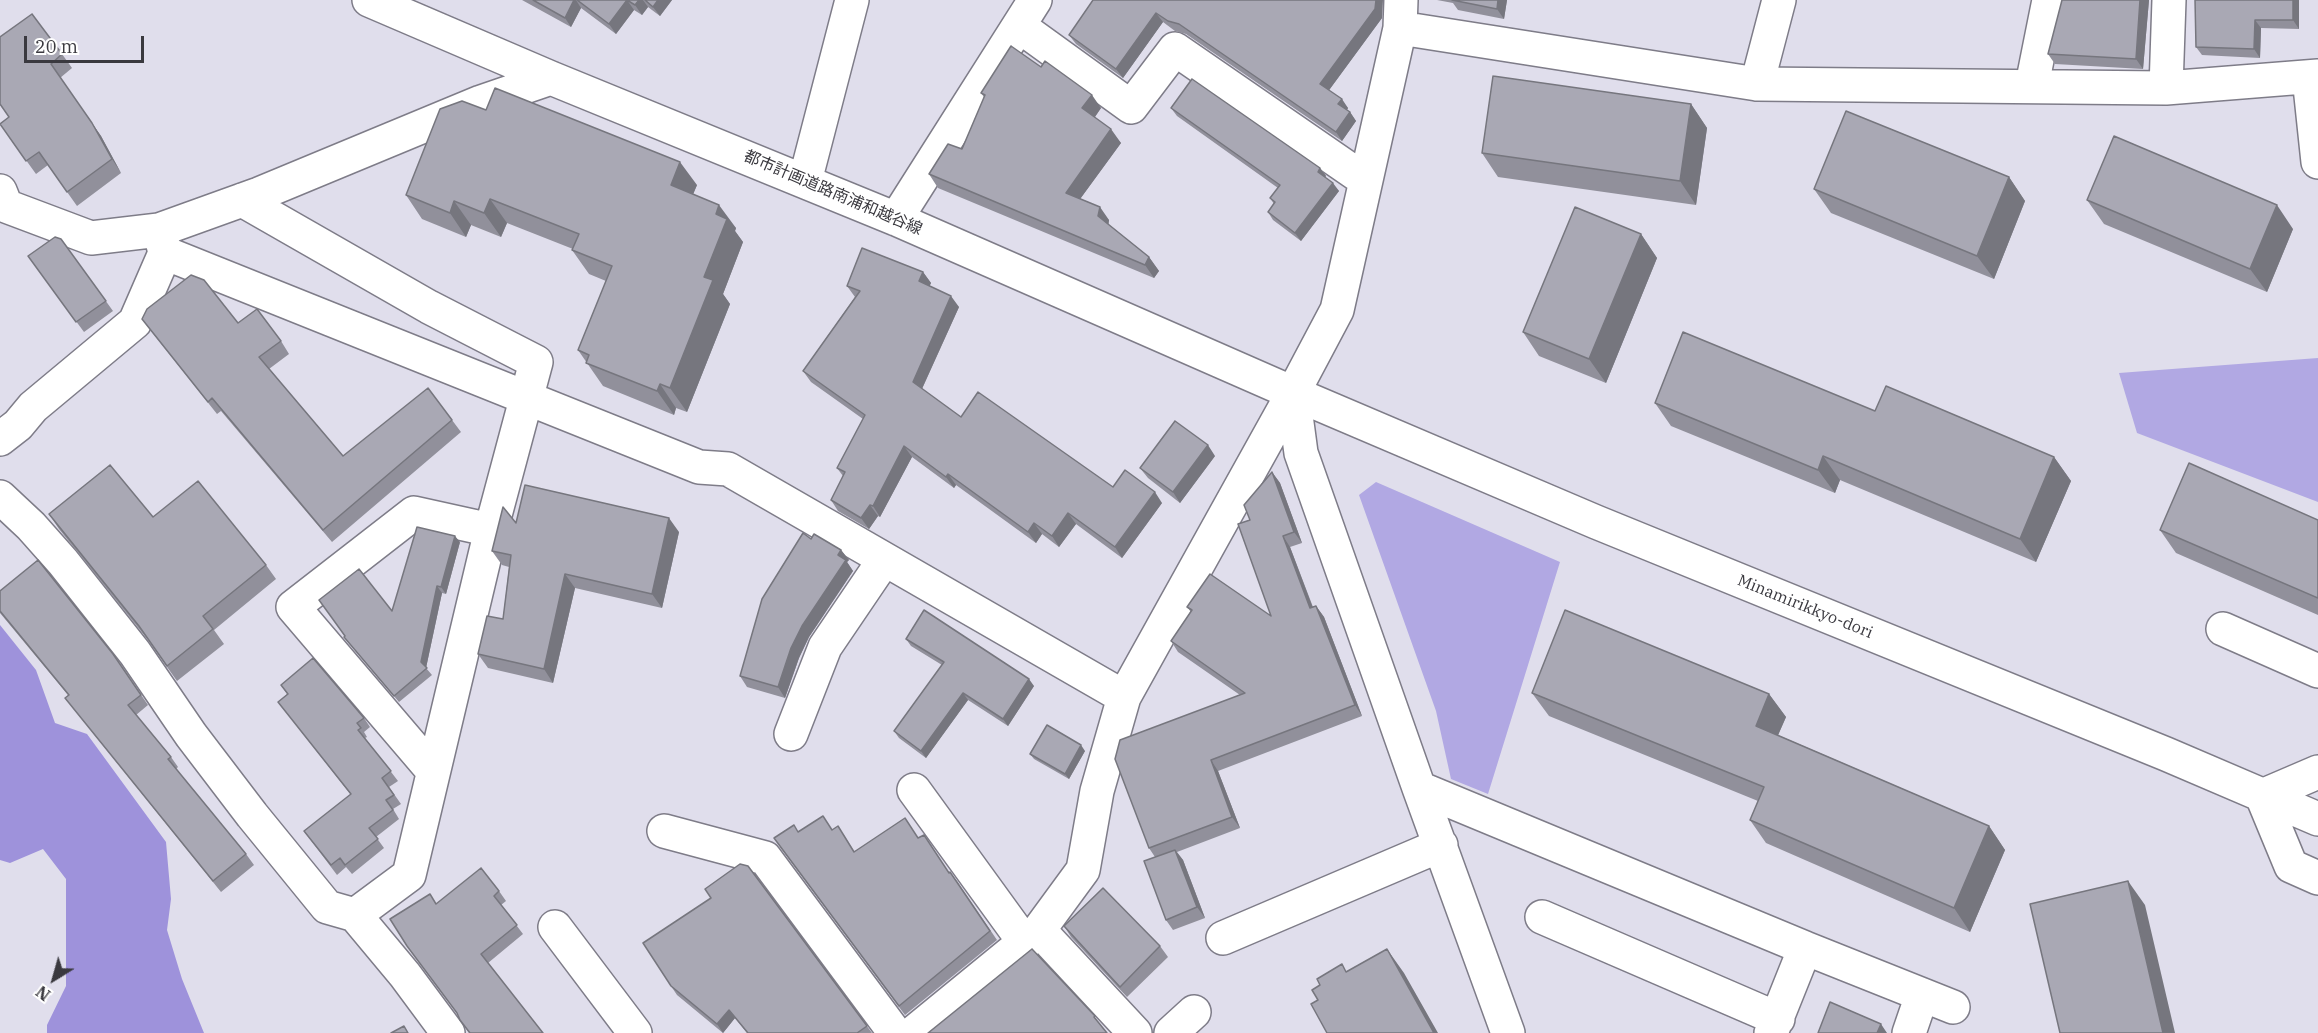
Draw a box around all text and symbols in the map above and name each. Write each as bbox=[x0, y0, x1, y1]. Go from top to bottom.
scale bar bbox=[27, 24, 147, 62]
text: 20 m bbox=[35, 35, 78, 58]
street label: 都市計画道路南浦和越谷線 bbox=[741, 147, 925, 239]
street label: Minamirikkyo-dori bbox=[1735, 571, 1875, 643]
north arrow bbox=[24, 949, 84, 1009]
text: N bbox=[32, 982, 54, 1005]

